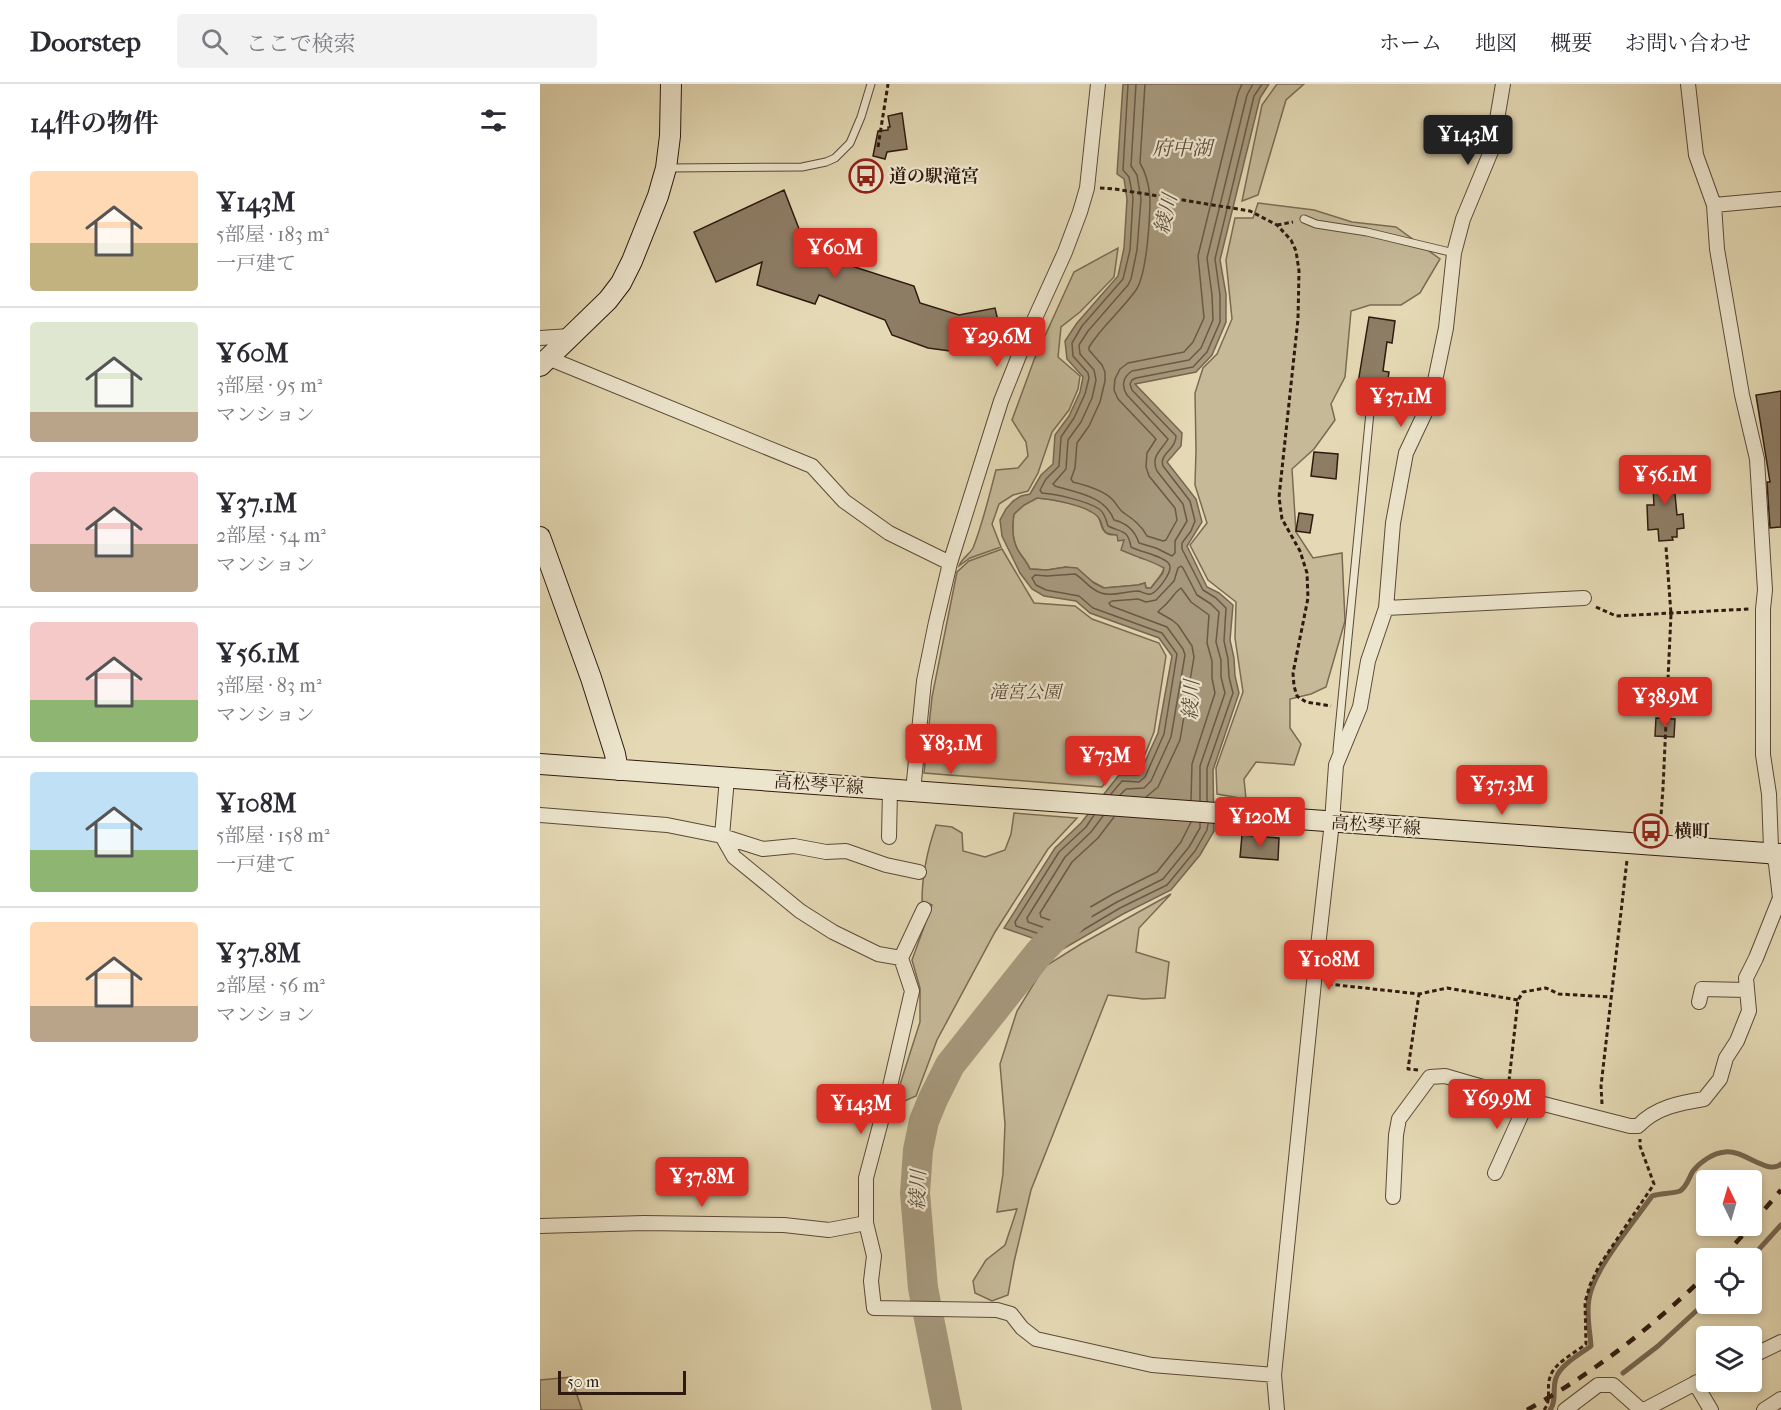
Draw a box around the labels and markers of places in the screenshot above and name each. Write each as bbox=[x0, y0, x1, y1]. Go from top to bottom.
pin: ¥143M bbox=[1426, 115, 1510, 166]
bus stop icon: 道の駅滝宮 bbox=[848, 158, 884, 194]
place label: 道の駅滝宮 bbox=[889, 166, 979, 187]
pin: ¥60M bbox=[799, 228, 871, 279]
pin: ¥29.6M bbox=[948, 317, 1046, 368]
pin: ¥37.1M bbox=[1352, 377, 1450, 428]
pin: ¥56.1M bbox=[1616, 455, 1714, 506]
pin: ¥38.9M bbox=[1616, 677, 1714, 728]
pin: ¥83.1M bbox=[902, 724, 1000, 775]
pin: ¥73M bbox=[1069, 736, 1141, 787]
pin: ¥37.3M bbox=[1453, 765, 1551, 816]
pin: ¥120M bbox=[1218, 797, 1302, 848]
bus stop icon: 横町 bbox=[1633, 813, 1669, 849]
place label: 横町 bbox=[1674, 821, 1710, 842]
pin: ¥108M bbox=[1287, 940, 1371, 991]
pin: ¥69.9M bbox=[1448, 1079, 1546, 1130]
pin: ¥143M bbox=[819, 1084, 903, 1135]
pin: ¥37.8M bbox=[653, 1157, 751, 1208]

